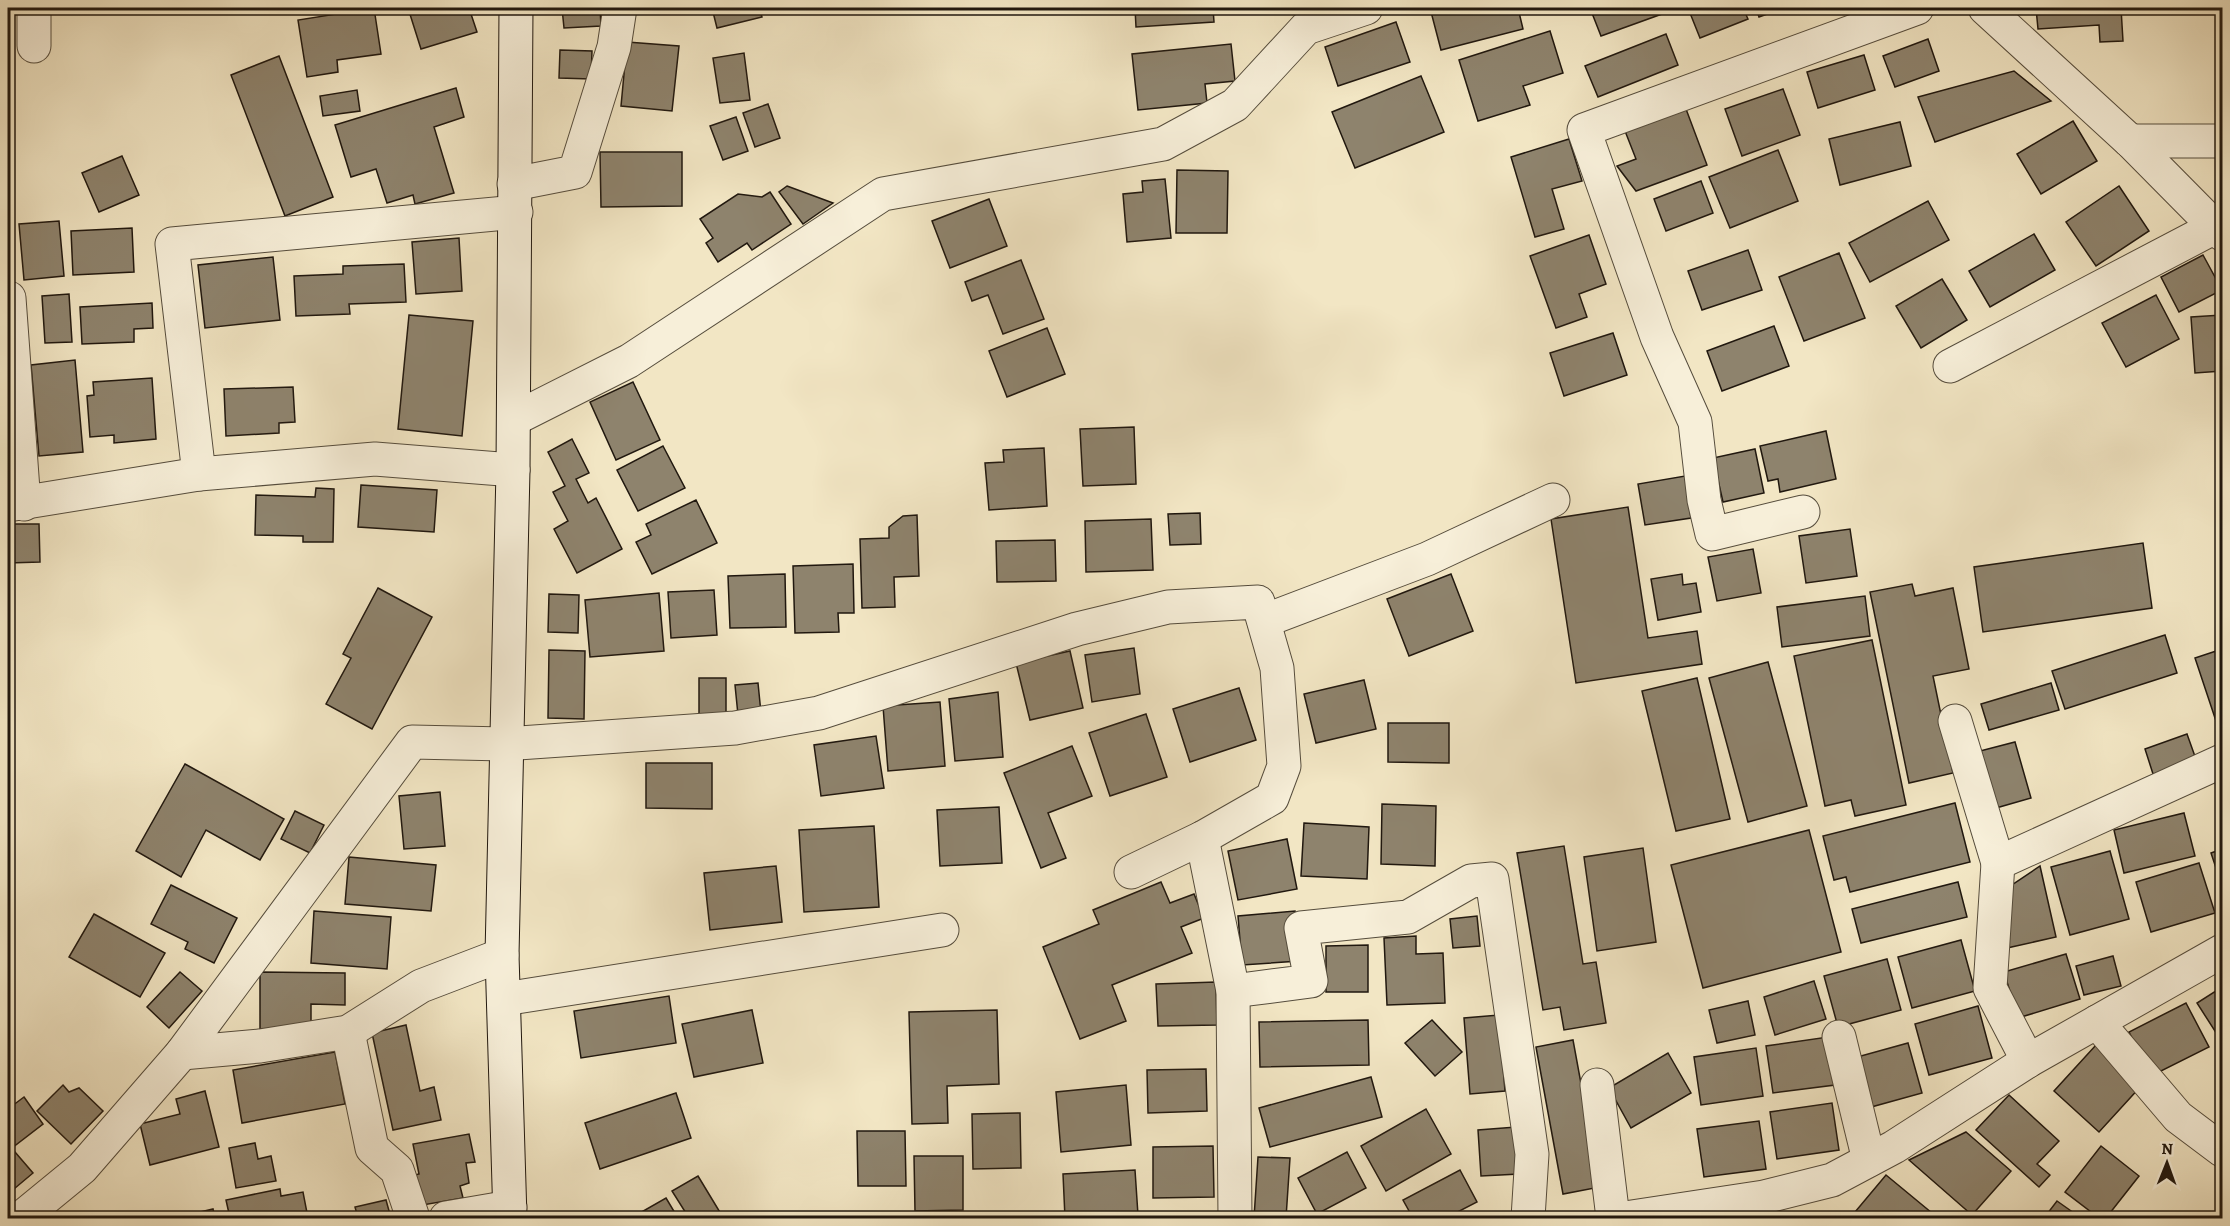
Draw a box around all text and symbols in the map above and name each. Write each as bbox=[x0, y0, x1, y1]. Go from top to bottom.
north arrow bbox=[2137, 1133, 2197, 1193]
text: N bbox=[2161, 1138, 2174, 1160]

